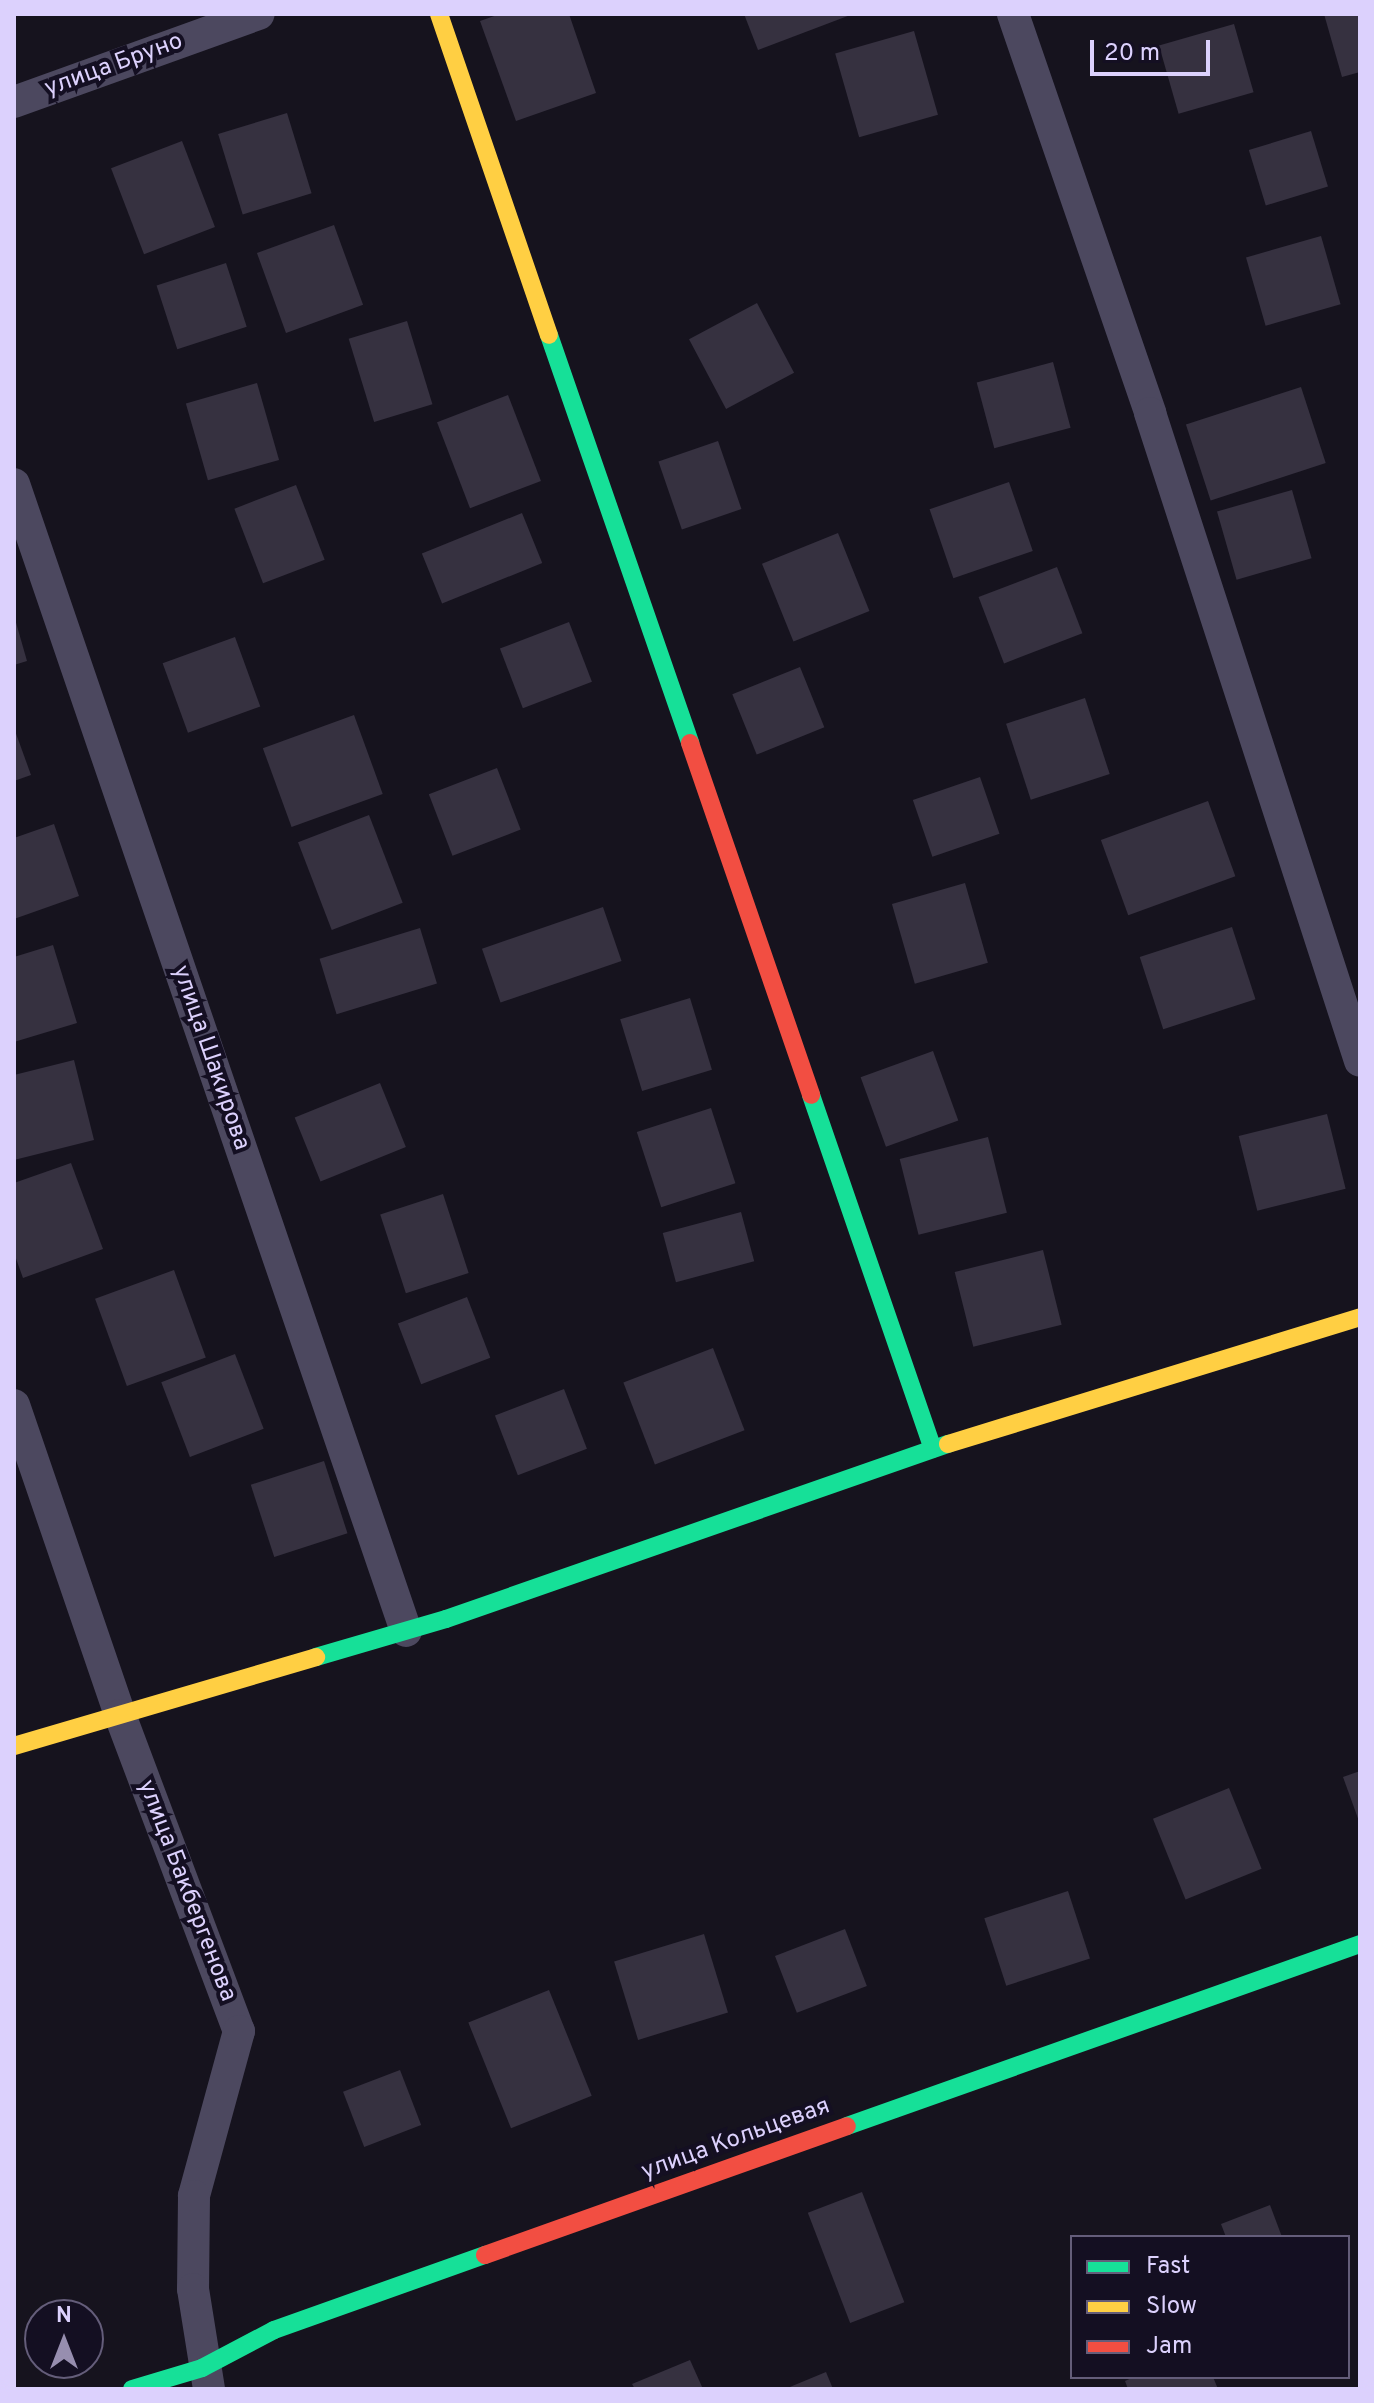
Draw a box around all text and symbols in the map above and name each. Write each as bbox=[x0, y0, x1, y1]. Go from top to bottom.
scale bar bbox=[1094, 24, 1214, 74]
street label: улица Бруно bbox=[41, 28, 187, 104]
text: 20 m bbox=[1104, 39, 1160, 69]
street label: улица Шакирова bbox=[165, 962, 255, 1154]
street label: улица Бакбергенова bbox=[131, 1776, 241, 2006]
street label: улица Кольцевая bbox=[638, 2093, 834, 2187]
legend bbox=[1070, 2235, 1350, 2379]
text: Fast bbox=[1146, 2252, 1190, 2282]
text: Slow bbox=[1146, 2292, 1197, 2322]
north arrow bbox=[24, 2299, 104, 2379]
text: N bbox=[56, 2303, 72, 2330]
text: Jam bbox=[1146, 2332, 1192, 2362]

